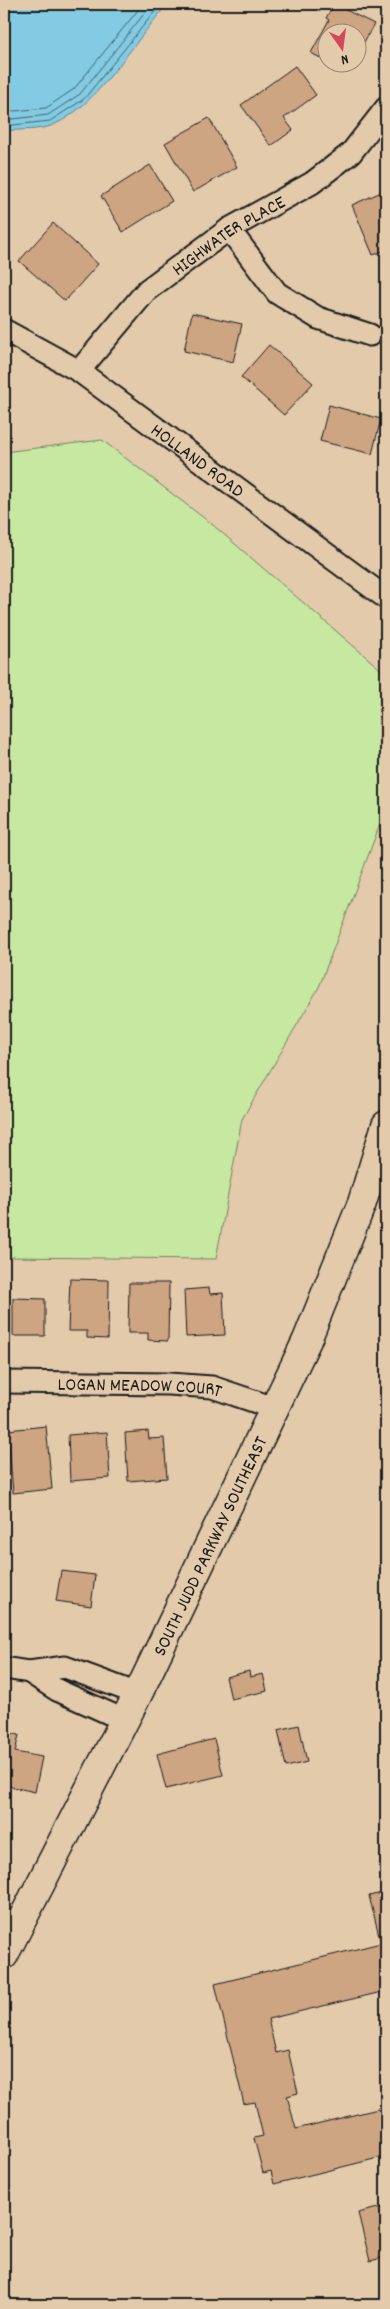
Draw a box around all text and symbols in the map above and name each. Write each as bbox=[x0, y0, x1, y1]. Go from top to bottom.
north arrow bbox=[318, 22, 368, 72]
text: N bbox=[339, 48, 350, 69]
street label: HIGHWATER PLACE bbox=[167, 190, 291, 284]
street label: HOLLAND ROAD bbox=[144, 418, 249, 506]
street label: LOGAN MEADOW COURT bbox=[57, 1373, 225, 1407]
street label: SOUTH JUDD PARKWAY SOUTHEAST bbox=[148, 1432, 276, 1661]

